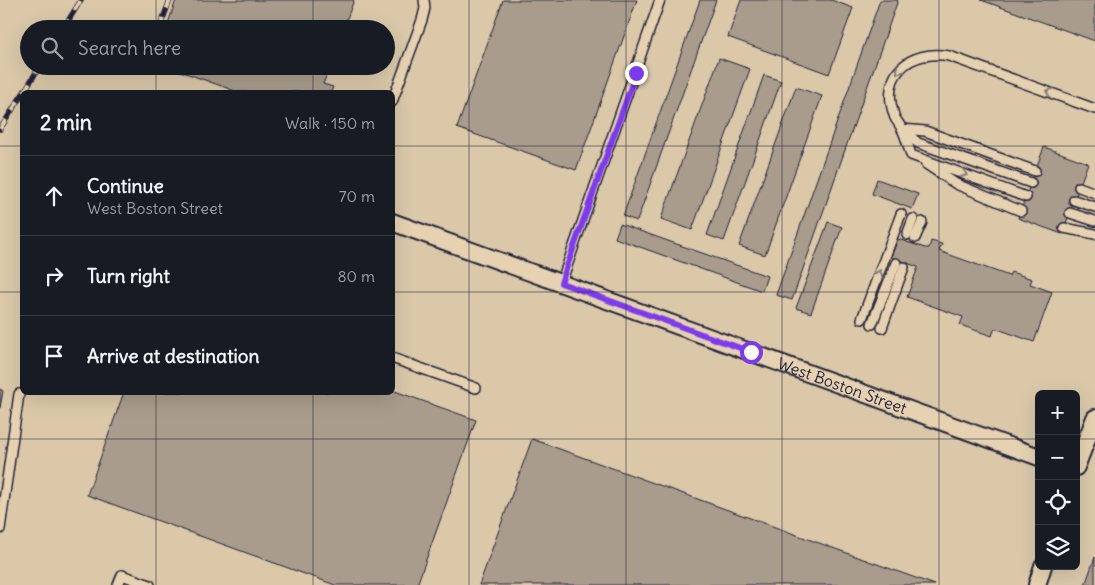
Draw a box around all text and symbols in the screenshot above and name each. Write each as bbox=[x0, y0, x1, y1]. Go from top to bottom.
search box bbox=[20, 20, 395, 75]
icon: search bbox=[38, 34, 66, 62]
text: Search here bbox=[78, 36, 181, 60]
route end bbox=[625, 62, 648, 85]
one-way arrow bbox=[896, 65, 905, 75]
one-way arrow bbox=[1045, 88, 1054, 98]
text: 2 min bbox=[40, 109, 92, 136]
text: Walk · 150 m bbox=[285, 113, 375, 133]
one-way arrow bbox=[960, 168, 968, 178]
text: Continue bbox=[87, 174, 164, 198]
icon: ahead bbox=[40, 182, 68, 210]
text: 70 m bbox=[339, 186, 375, 206]
text: West Boston Street bbox=[87, 198, 223, 218]
icon: right bbox=[40, 262, 68, 290]
text: Turn right bbox=[87, 264, 170, 288]
text: 80 m bbox=[337, 266, 375, 286]
one-way arrow bbox=[873, 269, 883, 278]
route start bbox=[740, 341, 763, 364]
icon: arrive bbox=[40, 342, 68, 370]
text: Arrive at destination bbox=[87, 344, 260, 368]
street label: West Boston Street bbox=[775, 353, 910, 418]
map controls bbox=[1035, 390, 1080, 570]
button: + bbox=[1035, 390, 1080, 435]
button: − bbox=[1035, 435, 1080, 480]
button: locate bbox=[1035, 480, 1080, 525]
button: layers bbox=[1035, 525, 1080, 570]

